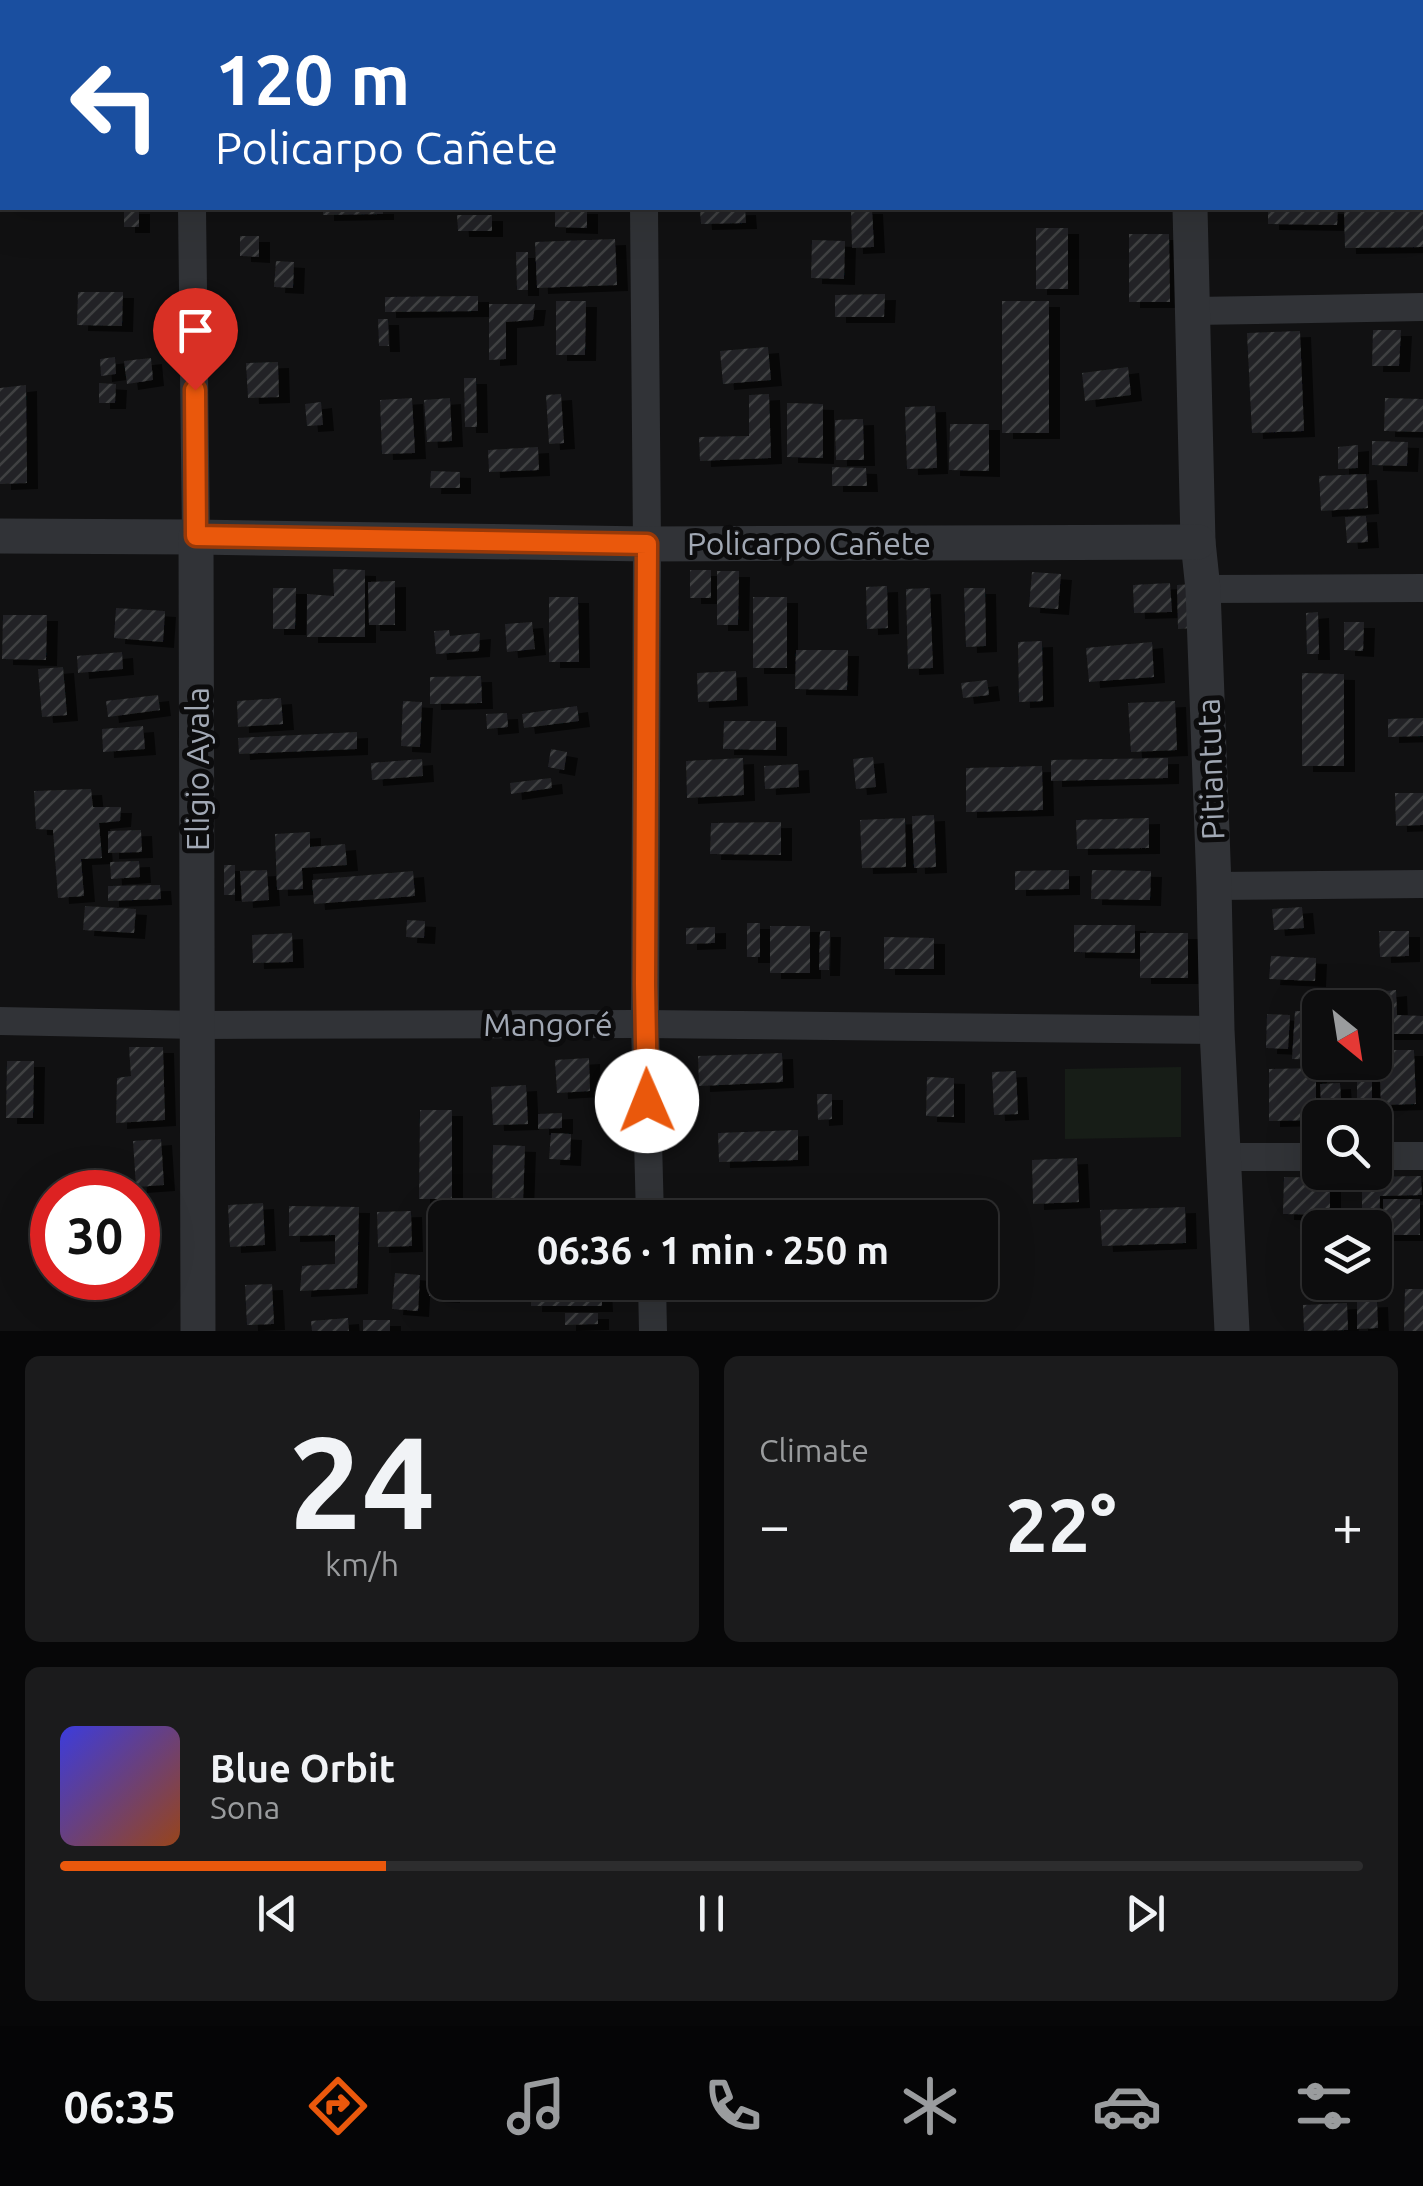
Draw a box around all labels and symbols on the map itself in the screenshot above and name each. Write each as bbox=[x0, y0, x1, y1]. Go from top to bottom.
pin bbox=[153, 288, 238, 391]
street label: Policarpo Cañete bbox=[687, 525, 931, 561]
street label: Eligio Ayala bbox=[179, 687, 215, 851]
street label: Pitiantuta bbox=[1190, 698, 1230, 840]
north arrow bbox=[1302, 990, 1392, 1080]
street label: Mangoré bbox=[483, 1006, 613, 1042]
position arrow bbox=[595, 1049, 699, 1153]
speed limit sign: 30 bbox=[30, 1170, 160, 1300]

